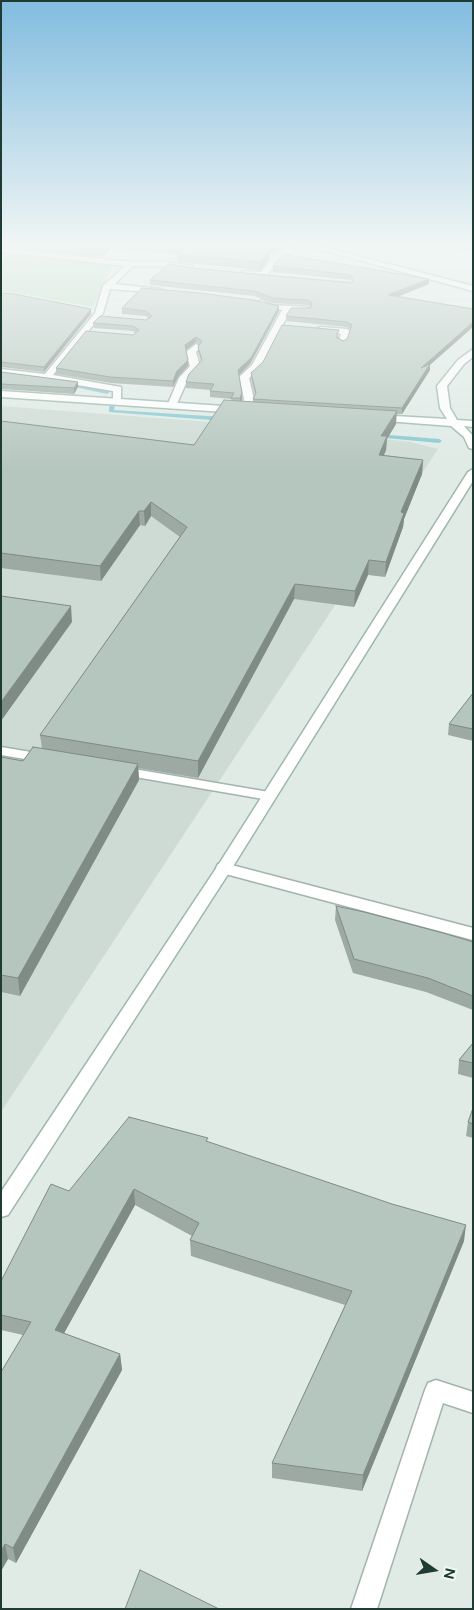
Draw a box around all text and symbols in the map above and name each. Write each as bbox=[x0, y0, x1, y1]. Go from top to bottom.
north arrow bbox=[409, 1545, 459, 1595]
text: N bbox=[440, 1566, 459, 1581]

